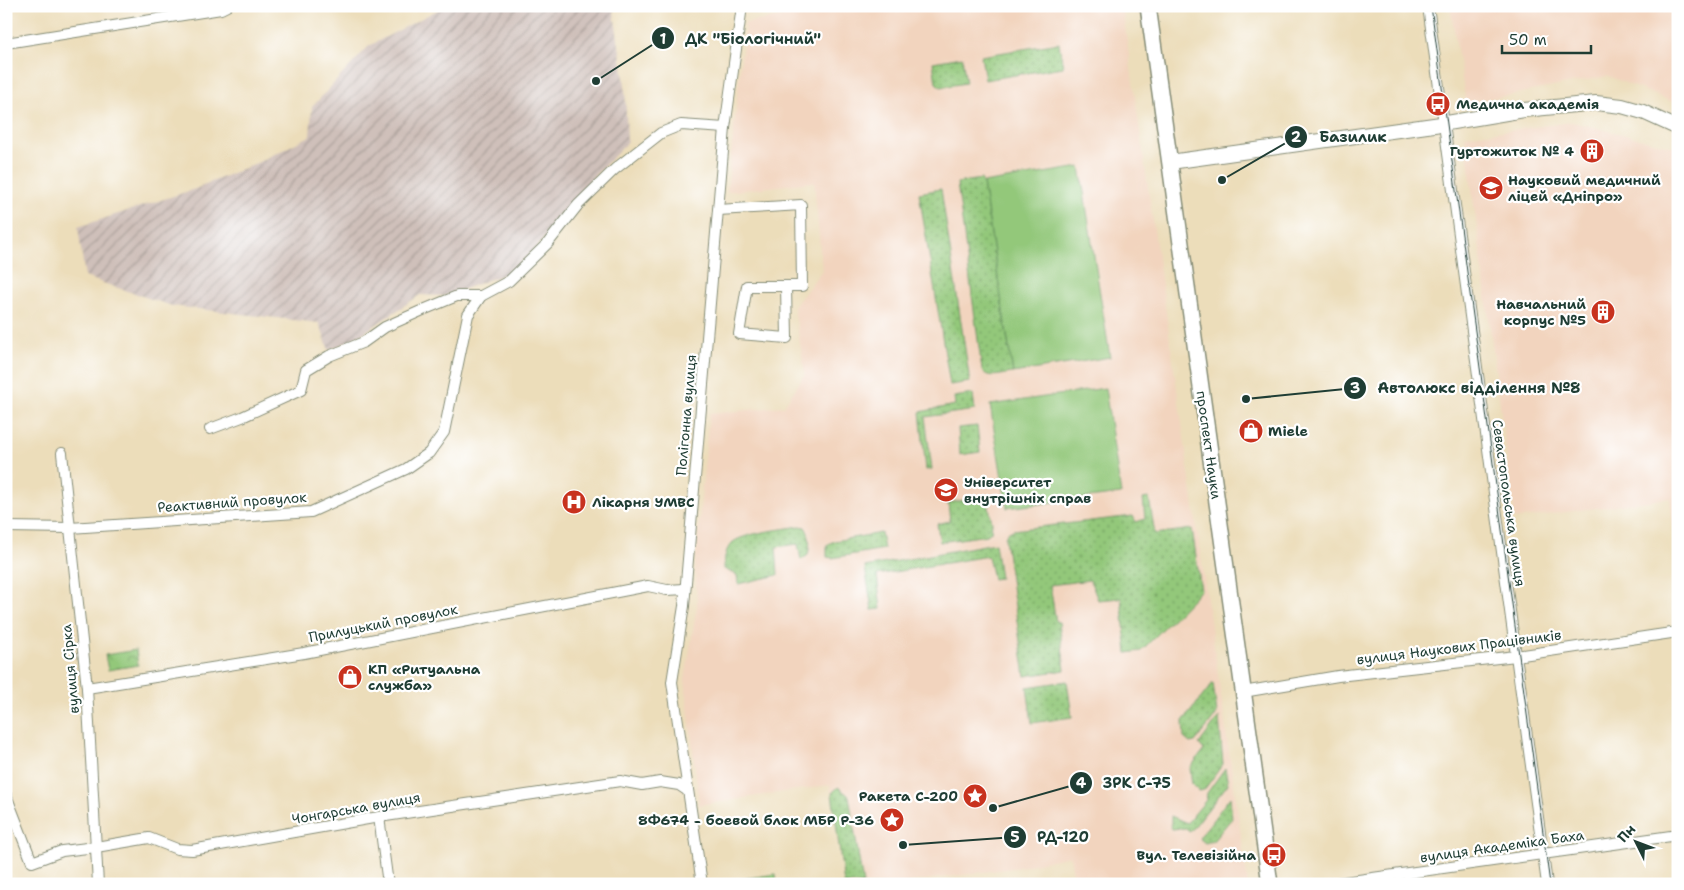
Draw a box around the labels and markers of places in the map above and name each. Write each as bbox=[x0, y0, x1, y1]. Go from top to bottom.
callout: ДК "Біологічний" bbox=[650, 23, 831, 53]
bus stop icon: Медична академія bbox=[1425, 91, 1451, 117]
place label: Медична академія bbox=[1456, 95, 1599, 113]
callout: Базилик bbox=[1284, 122, 1396, 152]
building icon: Гуртожиток № 4 bbox=[1579, 138, 1605, 164]
place label: Гуртожиток № 4 bbox=[1450, 142, 1574, 160]
place label: Науковий медичний ліцей «Дніпро» bbox=[1508, 171, 1661, 205]
school or university icon: Науковий медичний ліцей «Дніпро» bbox=[1478, 175, 1504, 201]
place label: Навчальний корпус №5 bbox=[1496, 295, 1586, 329]
building icon: Навчальний корпус №5 bbox=[1590, 299, 1616, 325]
callout: Автолюкс відділення №8 bbox=[1342, 373, 1590, 403]
shop icon: Miele bbox=[1238, 418, 1264, 444]
place label: Miele bbox=[1268, 422, 1308, 440]
place label: Університет внутрішніх справ bbox=[964, 473, 1091, 507]
school or university icon: Університет внутрішніх справ bbox=[933, 477, 959, 503]
hospital icon: Лікарня УМВС bbox=[561, 489, 587, 515]
place label: Лікарня УМВС bbox=[592, 493, 695, 511]
place label: КП «Ритуальна служба» bbox=[368, 660, 481, 694]
shop icon: КП «Ритуальна служба» bbox=[337, 664, 363, 690]
callout: ЗРК С-75 bbox=[1068, 768, 1181, 798]
place icon: Ракета С-200 bbox=[962, 783, 988, 809]
place label: Ракета С-200 bbox=[859, 787, 958, 805]
place icon: 8Ф674 - боевой блок МБР Р-36 bbox=[879, 807, 905, 833]
place label: 8Ф674 - боевой блок МБР Р-36 bbox=[638, 811, 874, 829]
callout: РД-120 bbox=[1002, 822, 1099, 852]
bus stop icon: Вул. Телевізійна bbox=[1261, 842, 1287, 868]
place label: Вул. Телевізійна bbox=[1137, 846, 1256, 864]

